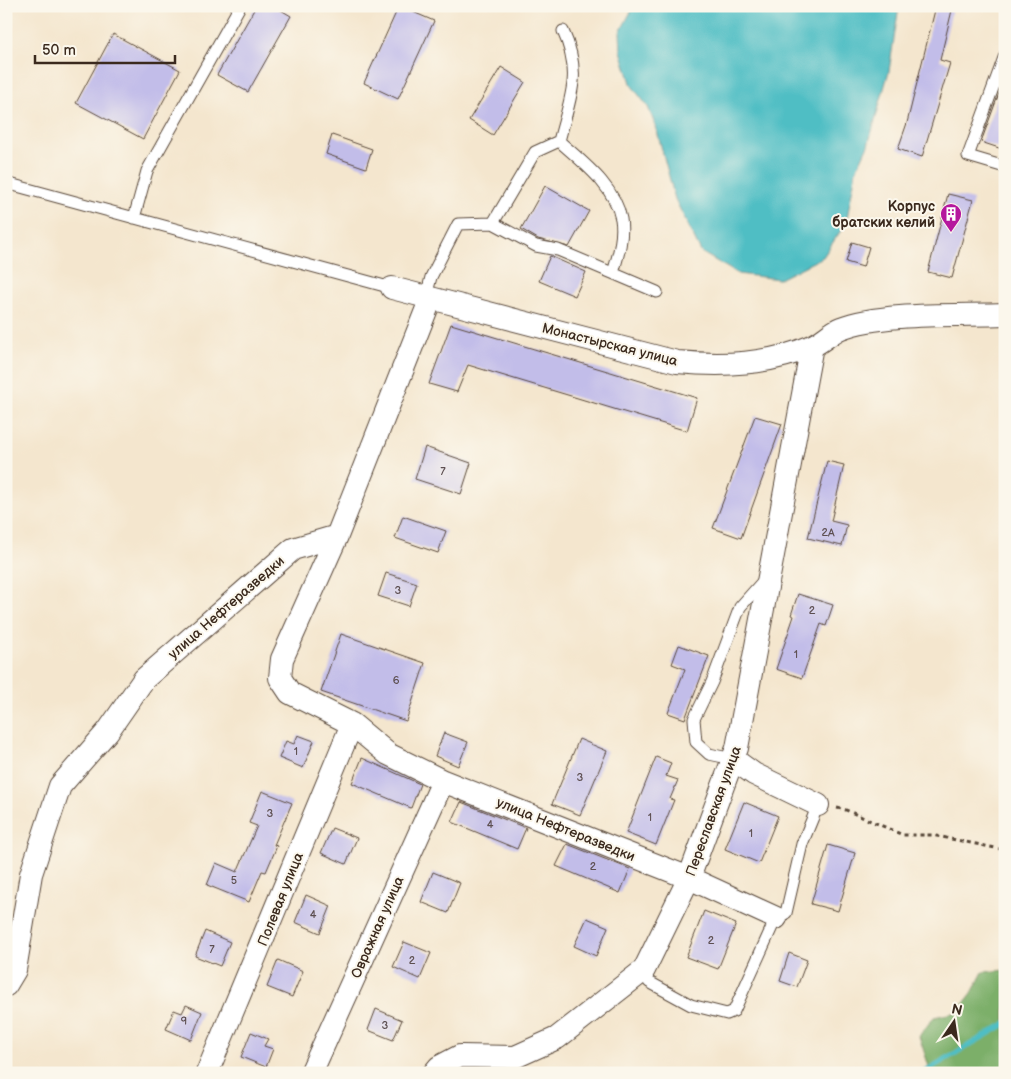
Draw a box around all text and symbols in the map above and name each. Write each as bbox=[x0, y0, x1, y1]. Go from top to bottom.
scale bar bbox=[35, 32, 175, 64]
text: 50 m bbox=[42, 41, 76, 60]
place label: Корпус братских келий bbox=[832, 198, 935, 231]
building icon: Корпус братских келий bbox=[939, 202, 963, 233]
street label: Монастырская улица bbox=[540, 319, 680, 370]
house number: 7 bbox=[440, 465, 446, 478]
house number: 2А bbox=[821, 526, 835, 539]
street label: улица Нефтеразведки bbox=[165, 552, 288, 662]
house number: 3 bbox=[395, 584, 402, 597]
house number: 2 bbox=[809, 604, 816, 617]
house number: 1 bbox=[794, 648, 798, 661]
house number: 6 bbox=[393, 674, 400, 687]
street label: Переславская улица bbox=[682, 743, 745, 878]
house number: 1 bbox=[294, 745, 298, 758]
house number: 3 bbox=[577, 771, 584, 784]
street label: улица Нефтеразведки bbox=[494, 794, 638, 865]
house number: 3 bbox=[267, 807, 274, 820]
house number: 1 bbox=[648, 811, 652, 824]
house number: 4 bbox=[487, 818, 494, 831]
house number: 1 bbox=[749, 827, 753, 840]
street label: Полевая улица bbox=[254, 849, 307, 948]
house number: 2 bbox=[590, 860, 597, 873]
street label: Овражная улица bbox=[347, 873, 408, 981]
house number: 5 bbox=[231, 874, 237, 887]
house number: 4 bbox=[310, 908, 317, 921]
house number: 2 bbox=[708, 934, 715, 947]
house number: 7 bbox=[209, 943, 215, 956]
house number: 2 bbox=[409, 954, 416, 967]
north arrow bbox=[928, 996, 978, 1046]
text: N bbox=[950, 1000, 964, 1019]
house number: 9 bbox=[181, 1015, 187, 1028]
house number: 3 bbox=[382, 1019, 389, 1032]

